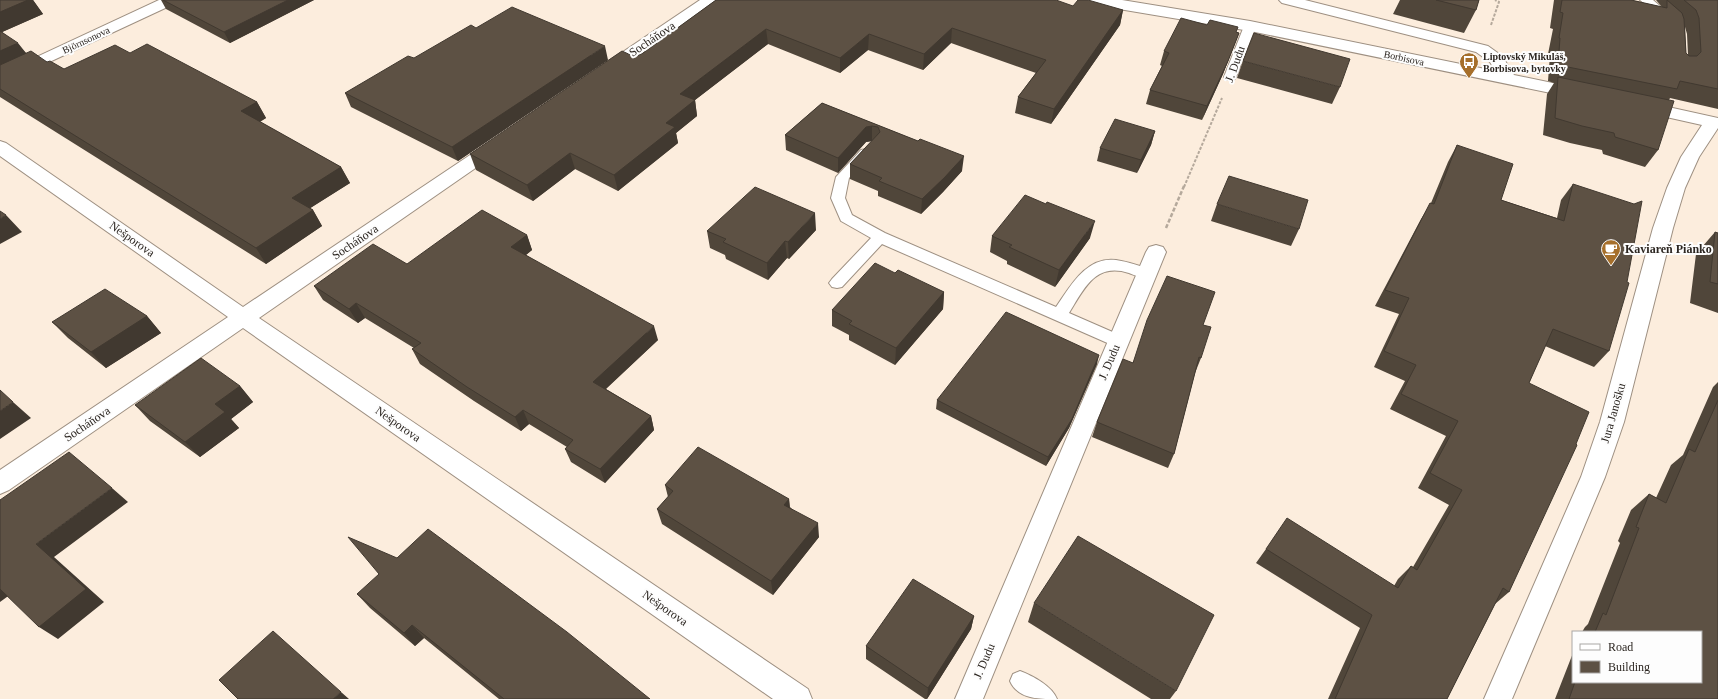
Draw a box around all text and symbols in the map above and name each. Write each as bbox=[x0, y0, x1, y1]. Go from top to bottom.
street label: Socháňova bbox=[626, 18, 678, 60]
street label: Björnsonova bbox=[61, 24, 112, 56]
street label: J. Dudu bbox=[1222, 44, 1248, 84]
street label: Borbisova bbox=[1383, 48, 1426, 68]
bus stop icon: Liptovský Mikuláš, Borbisova, bytovky bbox=[1458, 51, 1480, 79]
place label: Liptovský Mikuláš, Borbisova, bytovky bbox=[1483, 51, 1566, 74]
street label: Nešporova bbox=[107, 218, 158, 260]
street label: Socháňova bbox=[329, 221, 381, 263]
cafe icon: Kaviareň Piánko bbox=[1600, 238, 1622, 266]
place label: Kaviareň Piánko bbox=[1625, 242, 1712, 256]
street label: J. Dudu bbox=[1095, 342, 1123, 382]
street label: Jura Janošku bbox=[1598, 381, 1628, 445]
street label: Socháňova bbox=[61, 403, 113, 445]
street label: Nešporova bbox=[373, 403, 424, 445]
street label: Nešporova bbox=[640, 587, 691, 629]
legend bbox=[1572, 631, 1702, 683]
text: Road bbox=[1608, 640, 1633, 654]
street label: J. Dudu bbox=[970, 641, 998, 681]
text: Building bbox=[1608, 660, 1650, 674]

